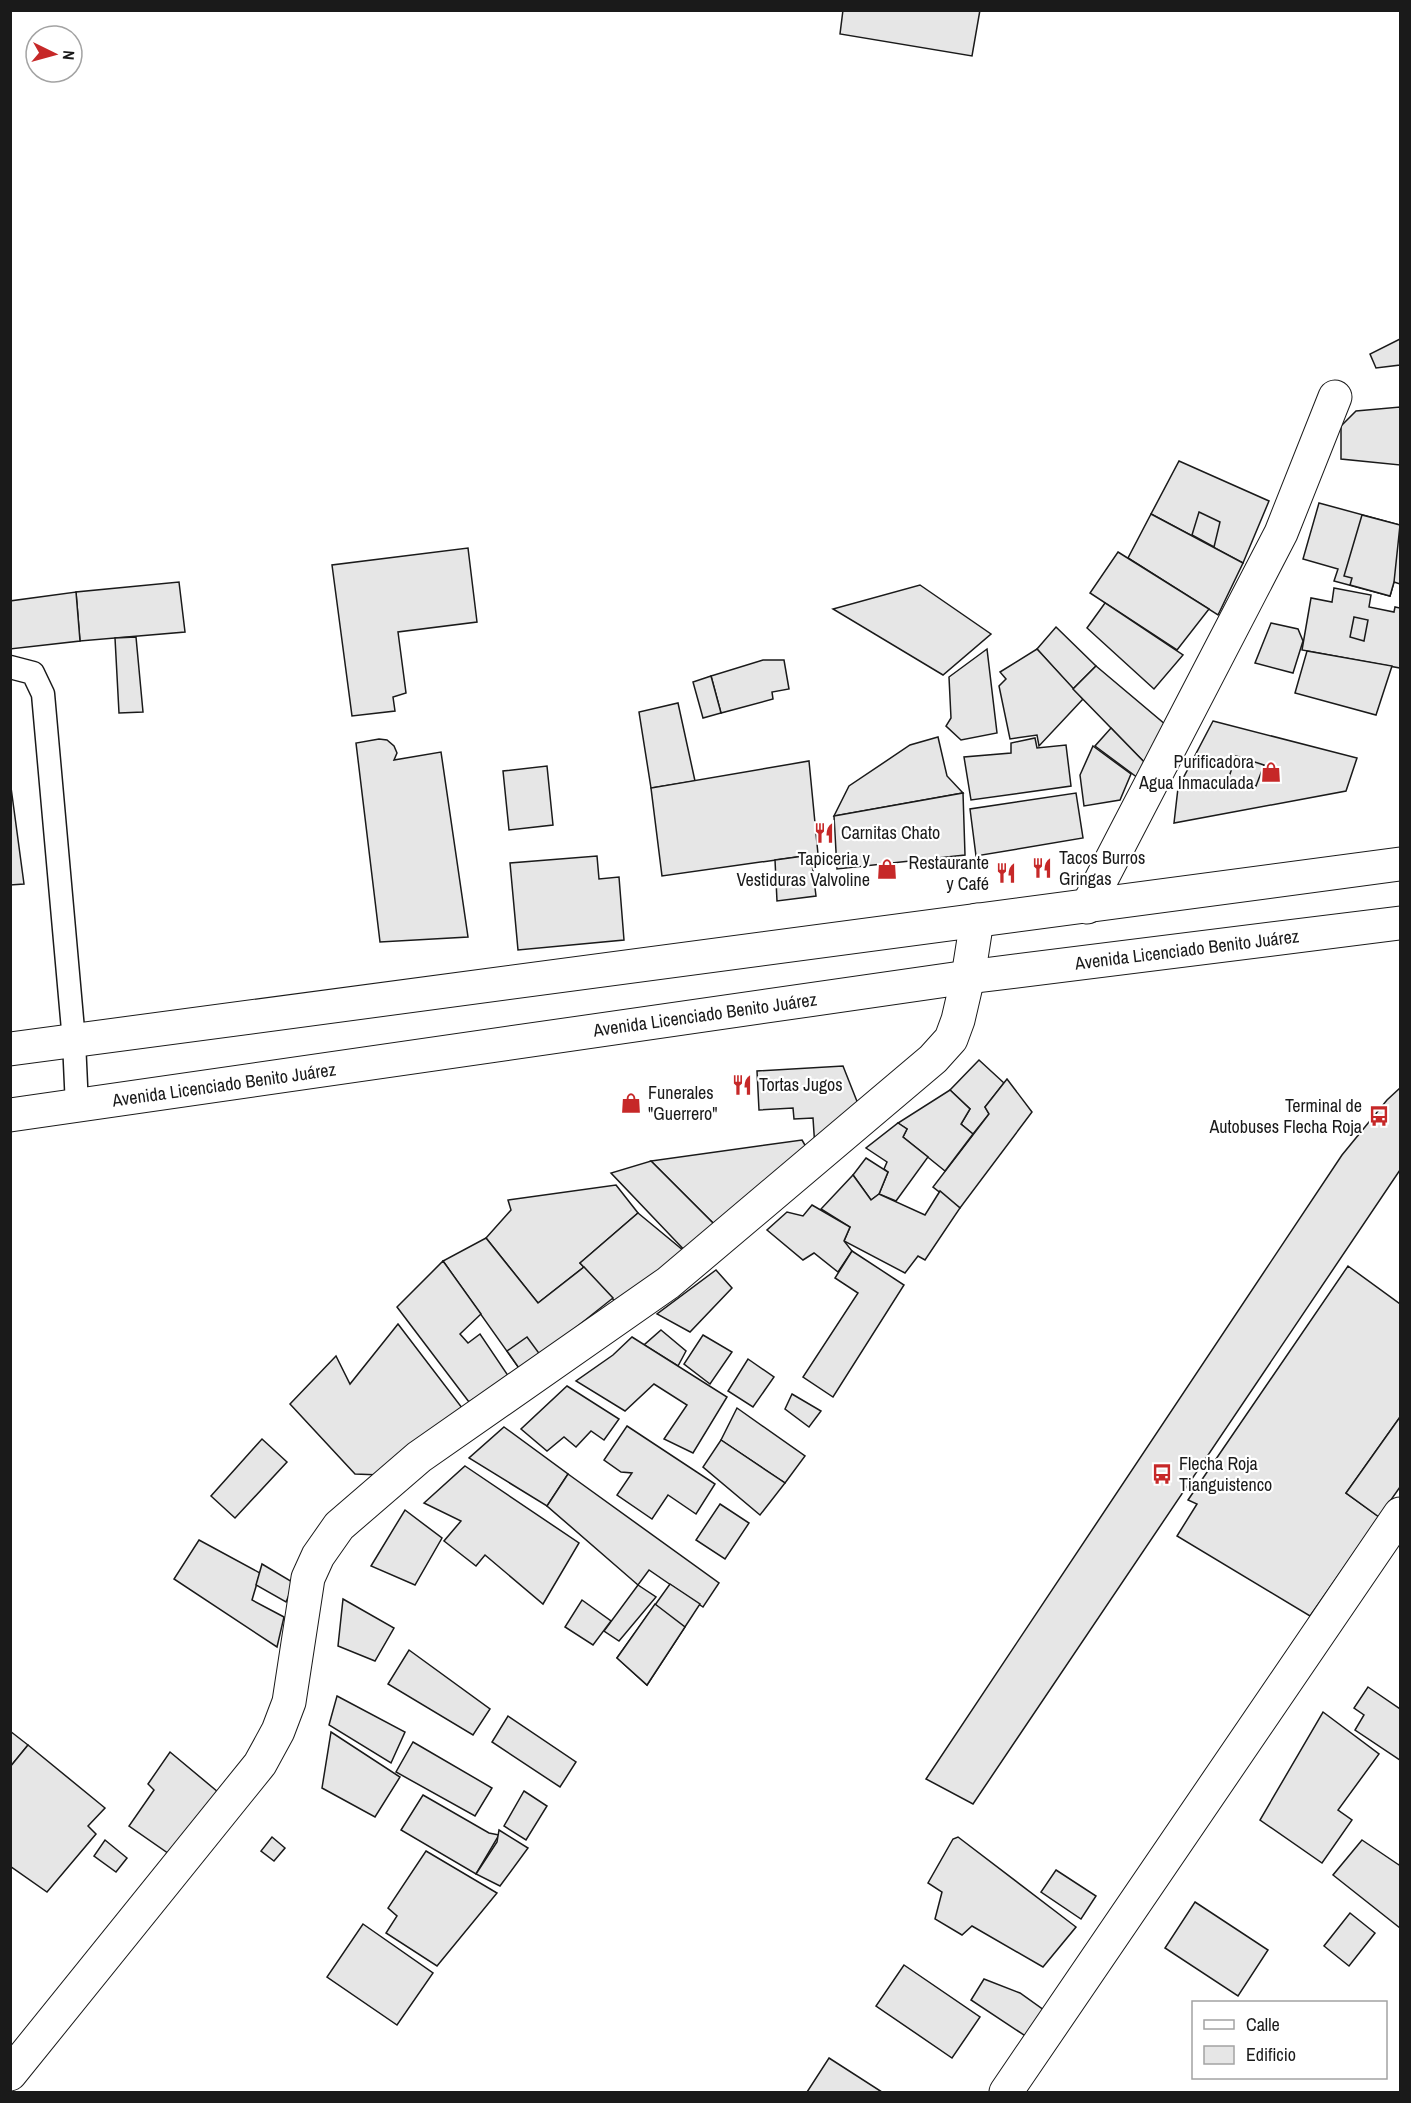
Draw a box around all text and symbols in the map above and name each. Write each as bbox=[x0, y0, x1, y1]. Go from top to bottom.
north arrow bbox=[24, 24, 84, 84]
text: N bbox=[58, 50, 80, 61]
place label: Purificadora Agua Inmaculada bbox=[1138, 749, 1254, 795]
shop icon: Purificadora Agua Inmaculada bbox=[1259, 760, 1283, 784]
place label: Carnitas Chato bbox=[841, 820, 940, 845]
restaurant icon: Carnitas Chato bbox=[812, 821, 836, 845]
place label: Tacos Burros Gringas bbox=[1059, 845, 1145, 891]
place label: Tapiceria y Vestiduras Valvoline bbox=[737, 846, 871, 892]
place label: Restaurante y Café bbox=[909, 850, 989, 896]
restaurant icon: Tacos Burros Gringas bbox=[1030, 856, 1054, 880]
shop icon: Tapiceria y Vestiduras Valvoline bbox=[875, 857, 899, 881]
restaurant icon: Restaurante y Café bbox=[994, 861, 1018, 885]
street label: Avenida Licenciado Benito Juárez bbox=[1073, 923, 1300, 976]
street label: Avenida Licenciado Benito Juárez bbox=[591, 986, 818, 1043]
street label: Avenida Licenciado Benito Juárez bbox=[110, 1056, 337, 1113]
place label: Tortas Jugos bbox=[759, 1072, 843, 1097]
restaurant icon: Tortas Jugos bbox=[730, 1073, 754, 1097]
place label: Funerales "Guerrero" bbox=[648, 1080, 718, 1126]
shop icon: Funerales "Guerrero" bbox=[619, 1091, 643, 1115]
place label: Terminal de Autobuses Flecha Roja bbox=[1208, 1093, 1362, 1139]
bus stop icon: Terminal de Autobuses Flecha Roja bbox=[1367, 1104, 1391, 1128]
place label: Flecha Roja Tianguistenco bbox=[1179, 1451, 1272, 1497]
bus stop icon: Flecha Roja Tianguistenco bbox=[1150, 1462, 1174, 1486]
legend bbox=[1192, 2001, 1387, 2079]
text: Calle bbox=[1246, 2012, 1280, 2037]
text: Edificio bbox=[1246, 2042, 1296, 2067]

